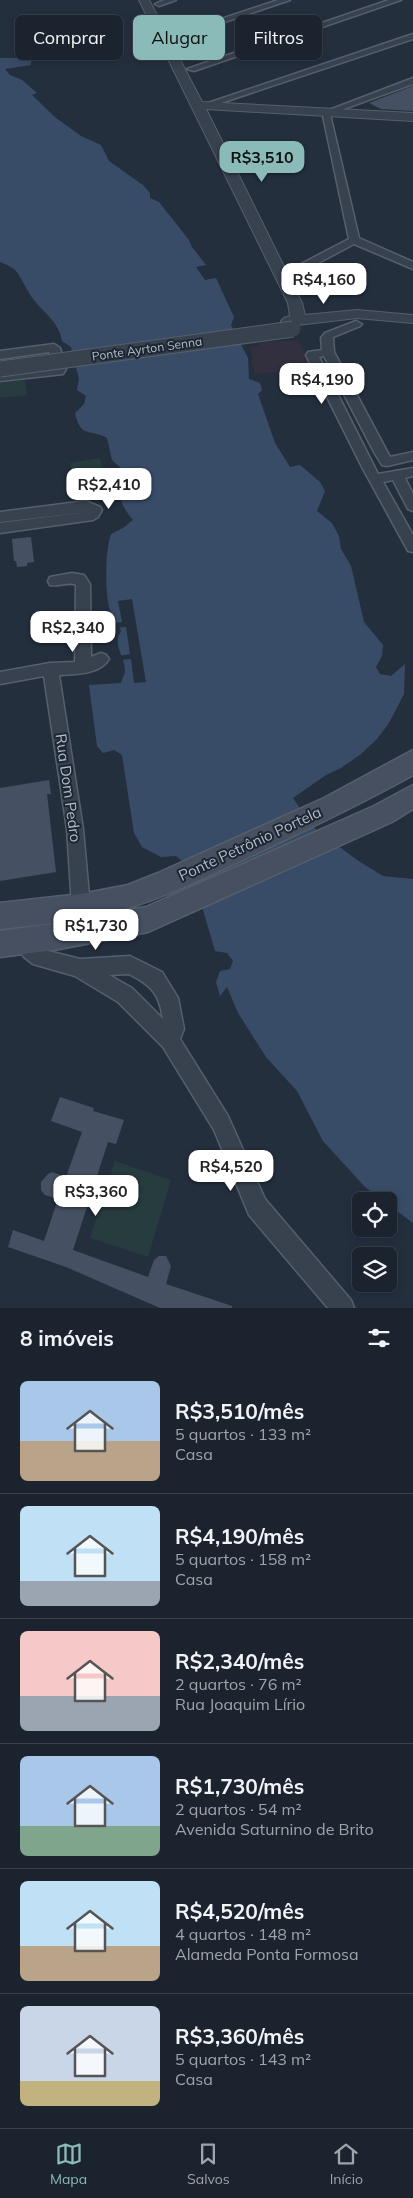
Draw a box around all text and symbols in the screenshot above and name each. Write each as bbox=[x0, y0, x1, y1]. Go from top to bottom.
chip: Comprar bbox=[15, 15, 123, 60]
chip: Alugar bbox=[133, 15, 225, 60]
chip: Filtros bbox=[235, 15, 322, 60]
pin: R$3,510 bbox=[216, 140, 308, 183]
text: R$3,510 bbox=[230, 147, 294, 167]
pin: R$4,160 bbox=[278, 262, 370, 305]
text: R$4,160 bbox=[292, 269, 356, 289]
street label: Ponte Ayrton Senna bbox=[91, 333, 203, 364]
pin: R$4,190 bbox=[276, 362, 368, 405]
text: R$4,190 bbox=[290, 369, 354, 389]
pin: R$2,410 bbox=[63, 468, 155, 510]
text: R$2,410 bbox=[77, 474, 141, 494]
pin: R$2,340 bbox=[27, 610, 119, 653]
text: R$2,340 bbox=[41, 617, 105, 637]
street label: Rua Dom Pedro bbox=[51, 732, 86, 843]
street label: Ponte Petrônio Portela bbox=[175, 802, 324, 885]
pin: R$1,730 bbox=[50, 908, 142, 951]
text: R$1,730 bbox=[64, 915, 128, 935]
pin: R$4,520 bbox=[185, 1150, 277, 1192]
text: R$4,520 bbox=[199, 1156, 263, 1176]
pin: R$3,360 bbox=[50, 1174, 142, 1217]
text: R$3,360 bbox=[64, 1181, 128, 1201]
map controls bbox=[352, 1192, 397, 1292]
button: locate bbox=[352, 1192, 397, 1237]
button: layers bbox=[352, 1247, 397, 1292]
icon: filters bbox=[365, 1324, 393, 1352]
text: 8 imóveis bbox=[20, 1325, 114, 1351]
text: R$3,510/mês bbox=[175, 1398, 304, 1424]
icon: home bbox=[60, 1401, 120, 1461]
text: 5 quartos · 133 m² bbox=[175, 1424, 311, 1444]
text: Casa bbox=[175, 1444, 213, 1464]
text: R$4,190/mês bbox=[175, 1523, 304, 1549]
icon: home bbox=[60, 1526, 120, 1586]
text: 5 quartos · 158 m² bbox=[175, 1549, 311, 1569]
text: Casa bbox=[175, 1569, 213, 1589]
text: R$2,340/mês bbox=[175, 1648, 304, 1674]
icon: home bbox=[60, 1651, 120, 1711]
text: 2 quartos · 76 m² bbox=[175, 1674, 302, 1694]
text: Rua Joaquim Lírio bbox=[175, 1694, 305, 1714]
text: R$1,730/mês bbox=[175, 1773, 304, 1799]
icon: home bbox=[60, 1776, 120, 1836]
text: 2 quartos · 54 m² bbox=[175, 1799, 302, 1819]
text: Avenida Saturnino de Brito bbox=[175, 1819, 374, 1839]
text: R$4,520/mês bbox=[175, 1898, 304, 1924]
icon: home bbox=[60, 1901, 120, 1961]
text: 4 quartos · 148 m² bbox=[175, 1924, 311, 1944]
text: Alameda Ponta Formosa bbox=[175, 1944, 359, 1964]
text: R$3,360/mês bbox=[175, 2023, 304, 2049]
icon: home bbox=[60, 2026, 120, 2086]
text: 5 quartos · 143 m² bbox=[175, 2049, 311, 2069]
text: Casa bbox=[175, 2069, 213, 2089]
tab: Mapa bbox=[50, 2140, 87, 2188]
tab: Salvos bbox=[187, 2140, 230, 2188]
tab: Início bbox=[330, 2140, 363, 2188]

